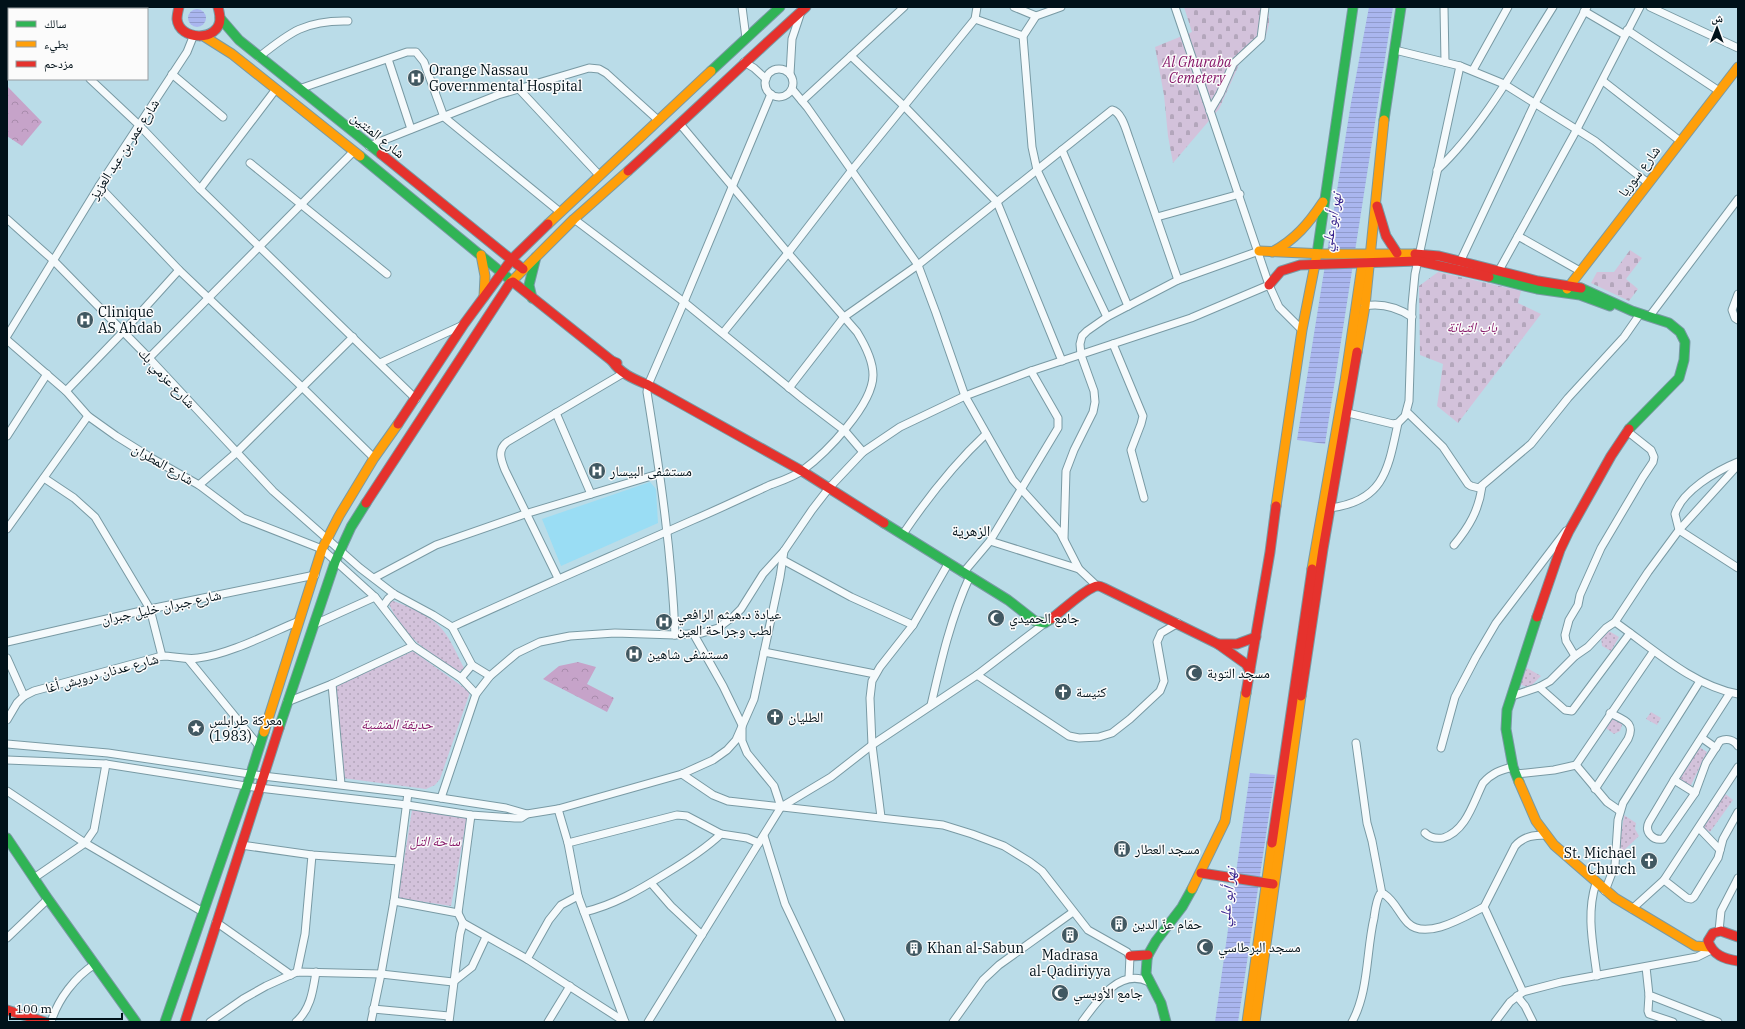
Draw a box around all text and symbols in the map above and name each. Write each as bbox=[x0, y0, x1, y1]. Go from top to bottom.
legend bbox=[8, 8, 148, 80]
north arrow bbox=[1697, 8, 1737, 48]
text: ش bbox=[1711, 11, 1723, 26]
text: سالك bbox=[44, 16, 66, 31]
text: بطيء bbox=[44, 36, 68, 54]
park label: Al Ghuraba Cemetery bbox=[1161, 53, 1232, 87]
text: مزدحم bbox=[44, 56, 73, 72]
place label: Orange Nassau Governmental Hospital bbox=[429, 61, 582, 95]
hospital icon: Orange Nassau Governmental Hospital bbox=[406, 68, 426, 88]
street label: شارع عمر بن عبد العزيز bbox=[84, 95, 164, 204]
street label: شارع المئتين bbox=[347, 108, 409, 163]
street label: شارع سوريا bbox=[1614, 142, 1665, 201]
water label: نهر أبو علي bbox=[1317, 189, 1349, 253]
place label: Clinique AS Ahdab bbox=[98, 303, 162, 337]
hospital icon: Clinique AS Ahdab bbox=[75, 310, 95, 330]
park label: باب التبانة bbox=[1447, 318, 1497, 336]
street label: شارع عزمي بك bbox=[133, 344, 199, 414]
street label: شارع المطران bbox=[129, 439, 197, 490]
hospital icon: مستشفی البيسار bbox=[587, 461, 607, 481]
place label: مستشفی البيسار bbox=[609, 462, 692, 480]
district label: الزهرية bbox=[952, 521, 990, 540]
street label: شارع جبران خليل جبران bbox=[99, 585, 223, 630]
place label: عيادة د.هيثم الرافعي لطب وجراحة العين bbox=[677, 605, 781, 639]
mosque icon: جامع الحميدي bbox=[986, 608, 1006, 628]
place label: جامع الحميدي bbox=[1009, 609, 1080, 630]
hospital icon: عيادة د.هيثم الرافعي لطب وجراحة العين bbox=[654, 612, 674, 632]
hospital icon: مستشفى شاهين bbox=[624, 644, 644, 664]
place label: مستشفى شاهين bbox=[647, 645, 728, 663]
street label: شارع عدنان درويش أغا bbox=[43, 649, 161, 698]
mosque icon: مسجد التوبة bbox=[1184, 663, 1204, 683]
place label: مسجد التوبة bbox=[1207, 664, 1270, 682]
church icon: كنيسة bbox=[1053, 682, 1073, 702]
place label: كنيسة bbox=[1076, 683, 1107, 701]
church icon: الطليان bbox=[765, 707, 785, 727]
place label: الطليان bbox=[788, 708, 823, 726]
place label: معركة طرابلس (1983) bbox=[209, 711, 282, 745]
park label: حديقة المنشية bbox=[361, 715, 434, 733]
place icon: معركة طرابلس (1983) bbox=[186, 718, 206, 738]
park label: ساحة التل bbox=[410, 832, 461, 850]
building icon: مسجد العطار bbox=[1112, 839, 1132, 859]
place label: مسجد العطار bbox=[1134, 840, 1200, 858]
place label: St. Michael Church bbox=[1564, 844, 1636, 878]
church icon: St. Michael Church bbox=[1639, 851, 1659, 871]
water label: نهر أبو علي bbox=[1214, 864, 1243, 928]
building icon: حمّام عزّ الدين bbox=[1109, 914, 1129, 934]
place label: حمّام عزّ الدين bbox=[1132, 915, 1202, 934]
building icon: Madrasa al-Qadiriyya bbox=[1060, 925, 1080, 945]
mosque icon: مسجد البرطاسي bbox=[1195, 937, 1215, 957]
building icon: Khan al-Sabun bbox=[904, 938, 924, 958]
place label: مسجد البرطاسي bbox=[1218, 938, 1301, 959]
place label: Khan al-Sabun bbox=[927, 939, 1024, 957]
place label: Madrasa al-Qadiriyya bbox=[1029, 946, 1111, 980]
mosque icon: جامع الأويسي bbox=[1050, 983, 1070, 1003]
place label: جامع الأويسي bbox=[1073, 984, 1143, 1005]
scale bar bbox=[10, 995, 122, 1021]
text: 100 m bbox=[16, 1001, 52, 1016]

